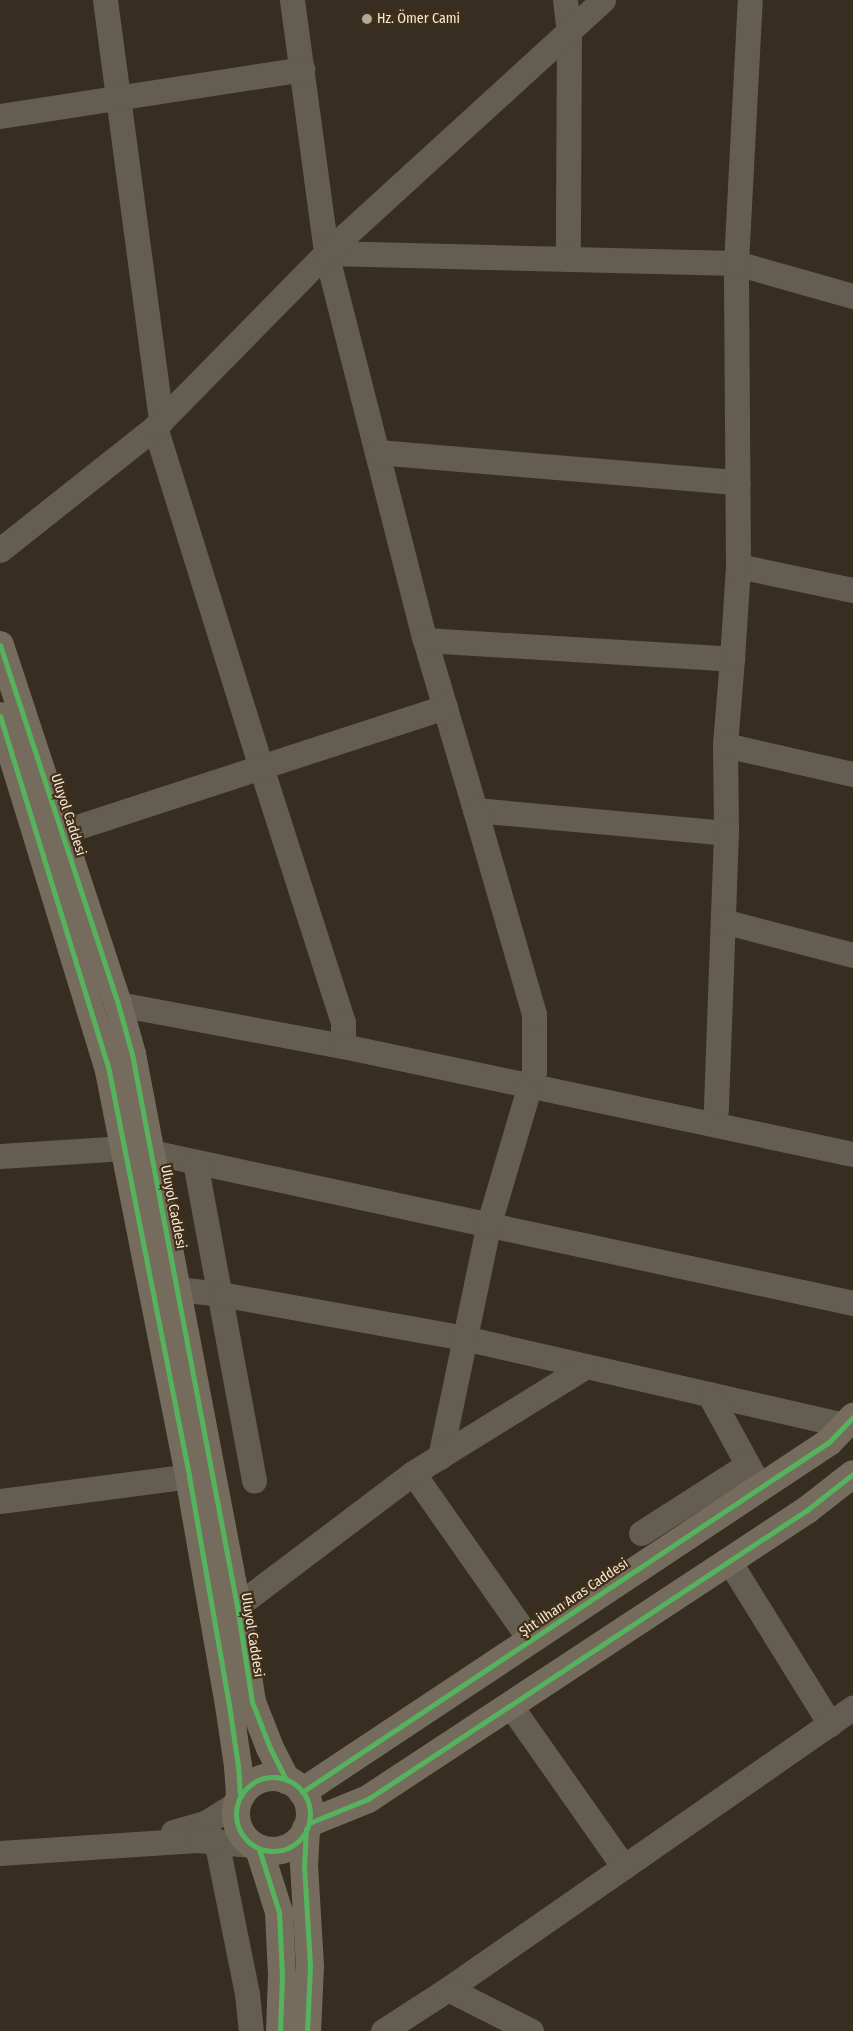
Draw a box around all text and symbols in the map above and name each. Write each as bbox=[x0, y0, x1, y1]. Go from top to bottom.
place label: Hz. Ömer Cami bbox=[377, 11, 460, 27]
marker: Hz. Ömer Cami bbox=[361, 13, 373, 25]
street label: Uluyol Caddesi bbox=[47, 772, 89, 858]
street label: Uluyol Caddesi bbox=[157, 1164, 189, 1250]
street label: Şht İlhan Aras Caddesi bbox=[516, 1555, 632, 1641]
street label: Uluyol Caddesi bbox=[237, 1592, 267, 1678]

